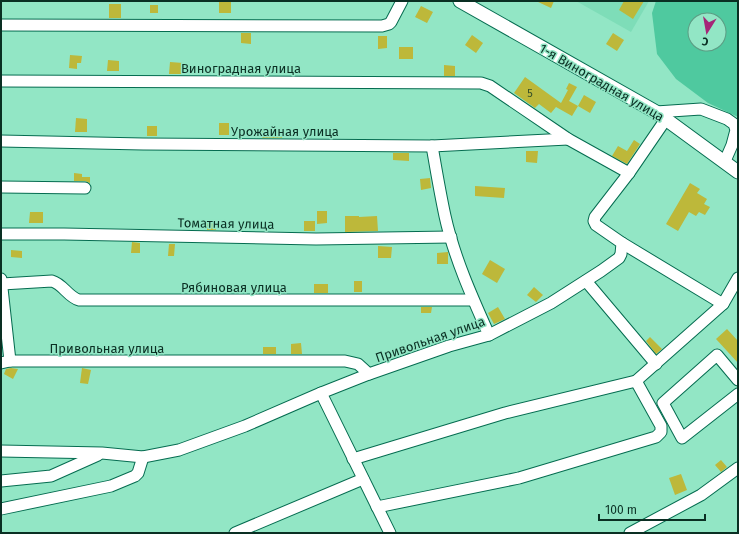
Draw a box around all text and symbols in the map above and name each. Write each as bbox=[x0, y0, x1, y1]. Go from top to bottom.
north arrow bbox=[687, 12, 727, 52]
text: С bbox=[700, 34, 710, 48]
street label: 1-я Виноградная улица bbox=[537, 41, 667, 124]
street label: Виноградная улица bbox=[181, 61, 301, 76]
house number: 5 bbox=[527, 87, 533, 100]
street label: Урожайная улица bbox=[231, 124, 339, 139]
street label: Томатная улица bbox=[178, 215, 274, 232]
street label: Рябиновая улица bbox=[181, 280, 287, 295]
street label: Привольная улица bbox=[373, 314, 487, 365]
street label: Привольная улица bbox=[50, 341, 164, 356]
scale bar bbox=[599, 496, 705, 522]
text: 100 m bbox=[605, 503, 637, 517]

